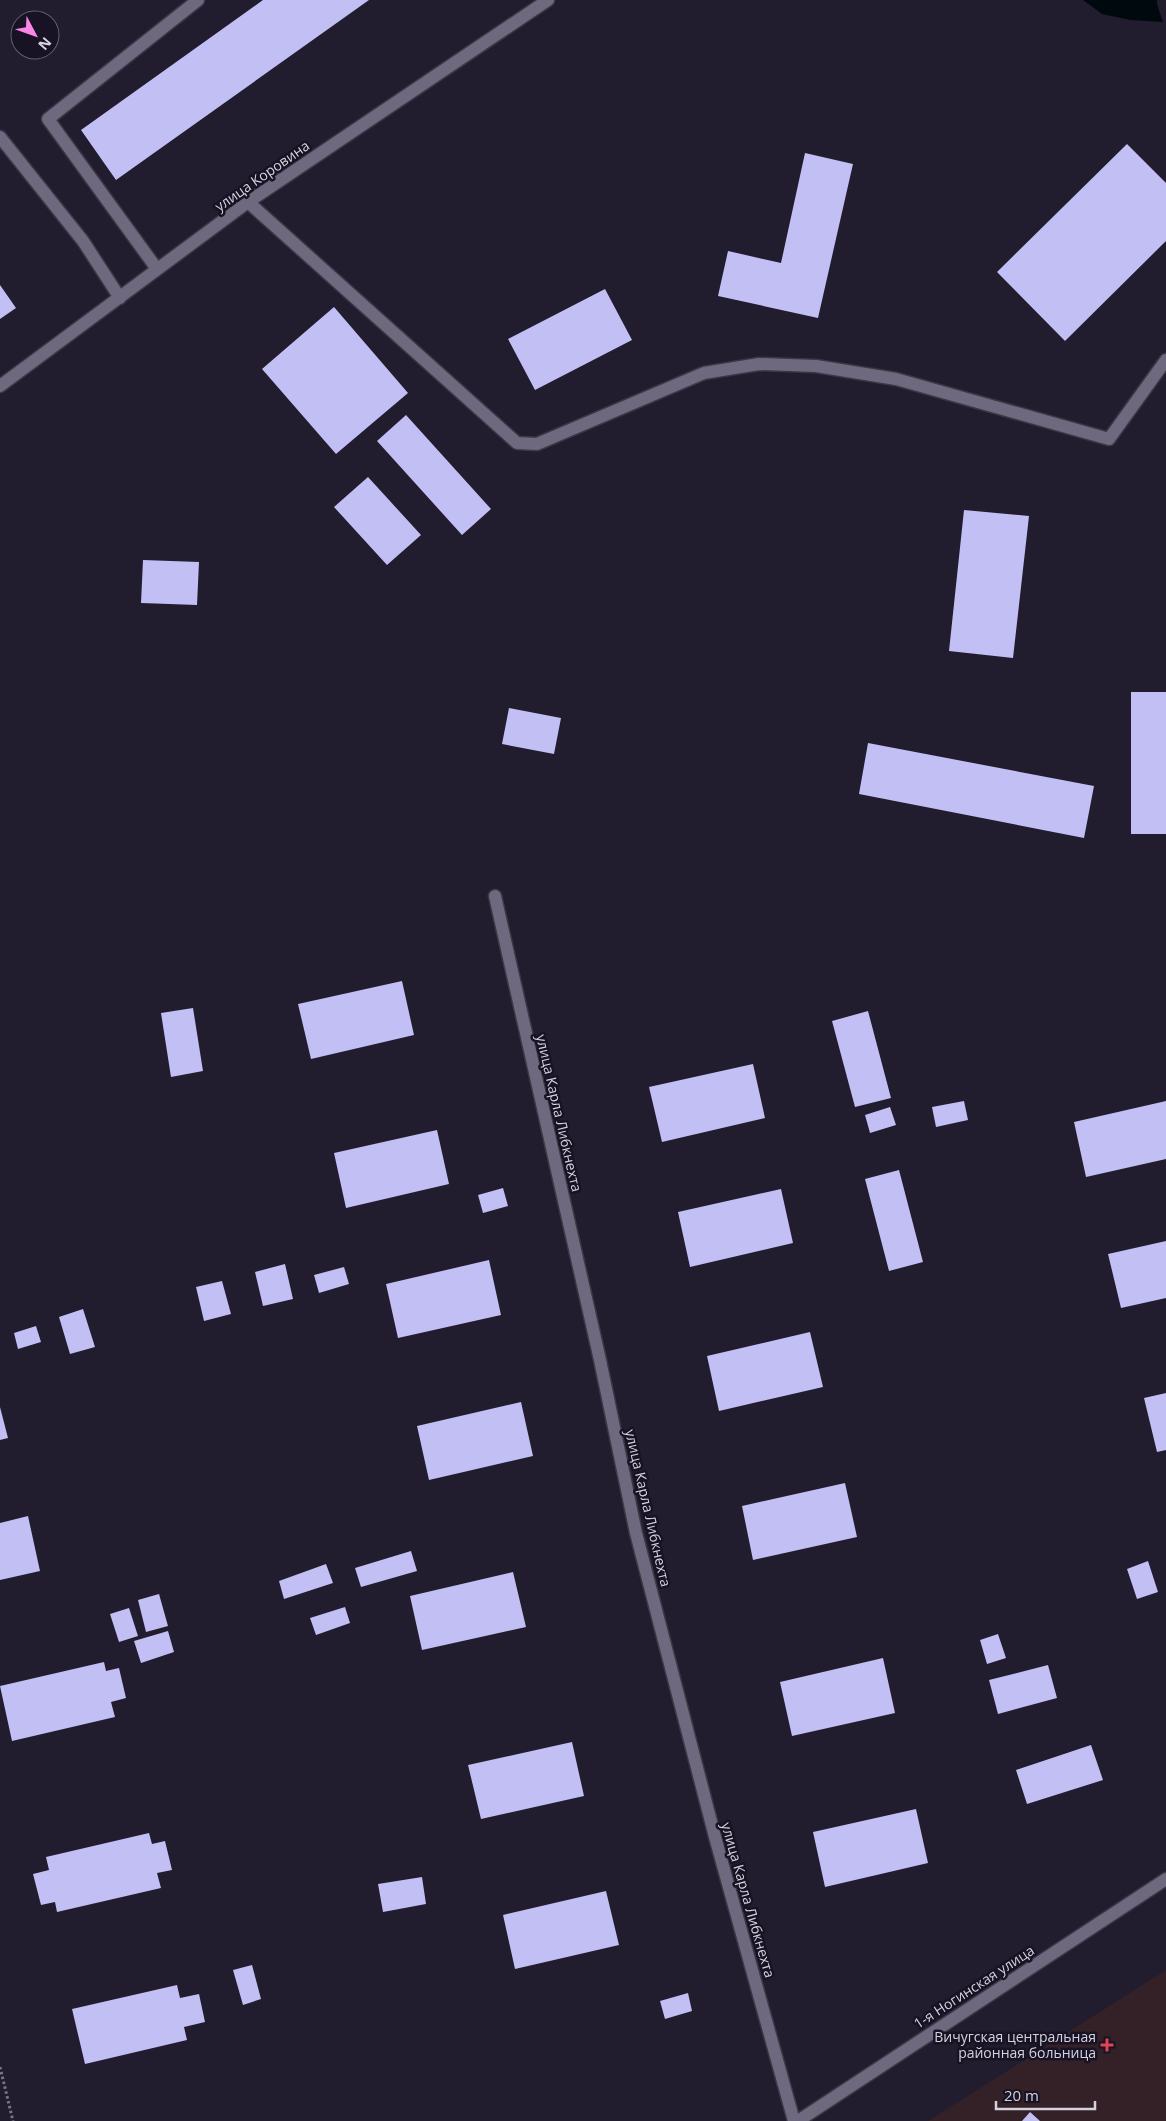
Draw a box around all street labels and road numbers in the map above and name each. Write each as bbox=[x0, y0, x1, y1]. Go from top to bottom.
street label: улица Коровина bbox=[211, 136, 313, 215]
street label: улица Карла Либкнехта bbox=[532, 1032, 587, 1194]
street label: улица Карла Либкнехта bbox=[621, 1427, 676, 1589]
street label: улица Карла Либкнехта bbox=[717, 1820, 780, 1980]
street label: 1-я Ногинская улица bbox=[910, 1940, 1038, 2033]

